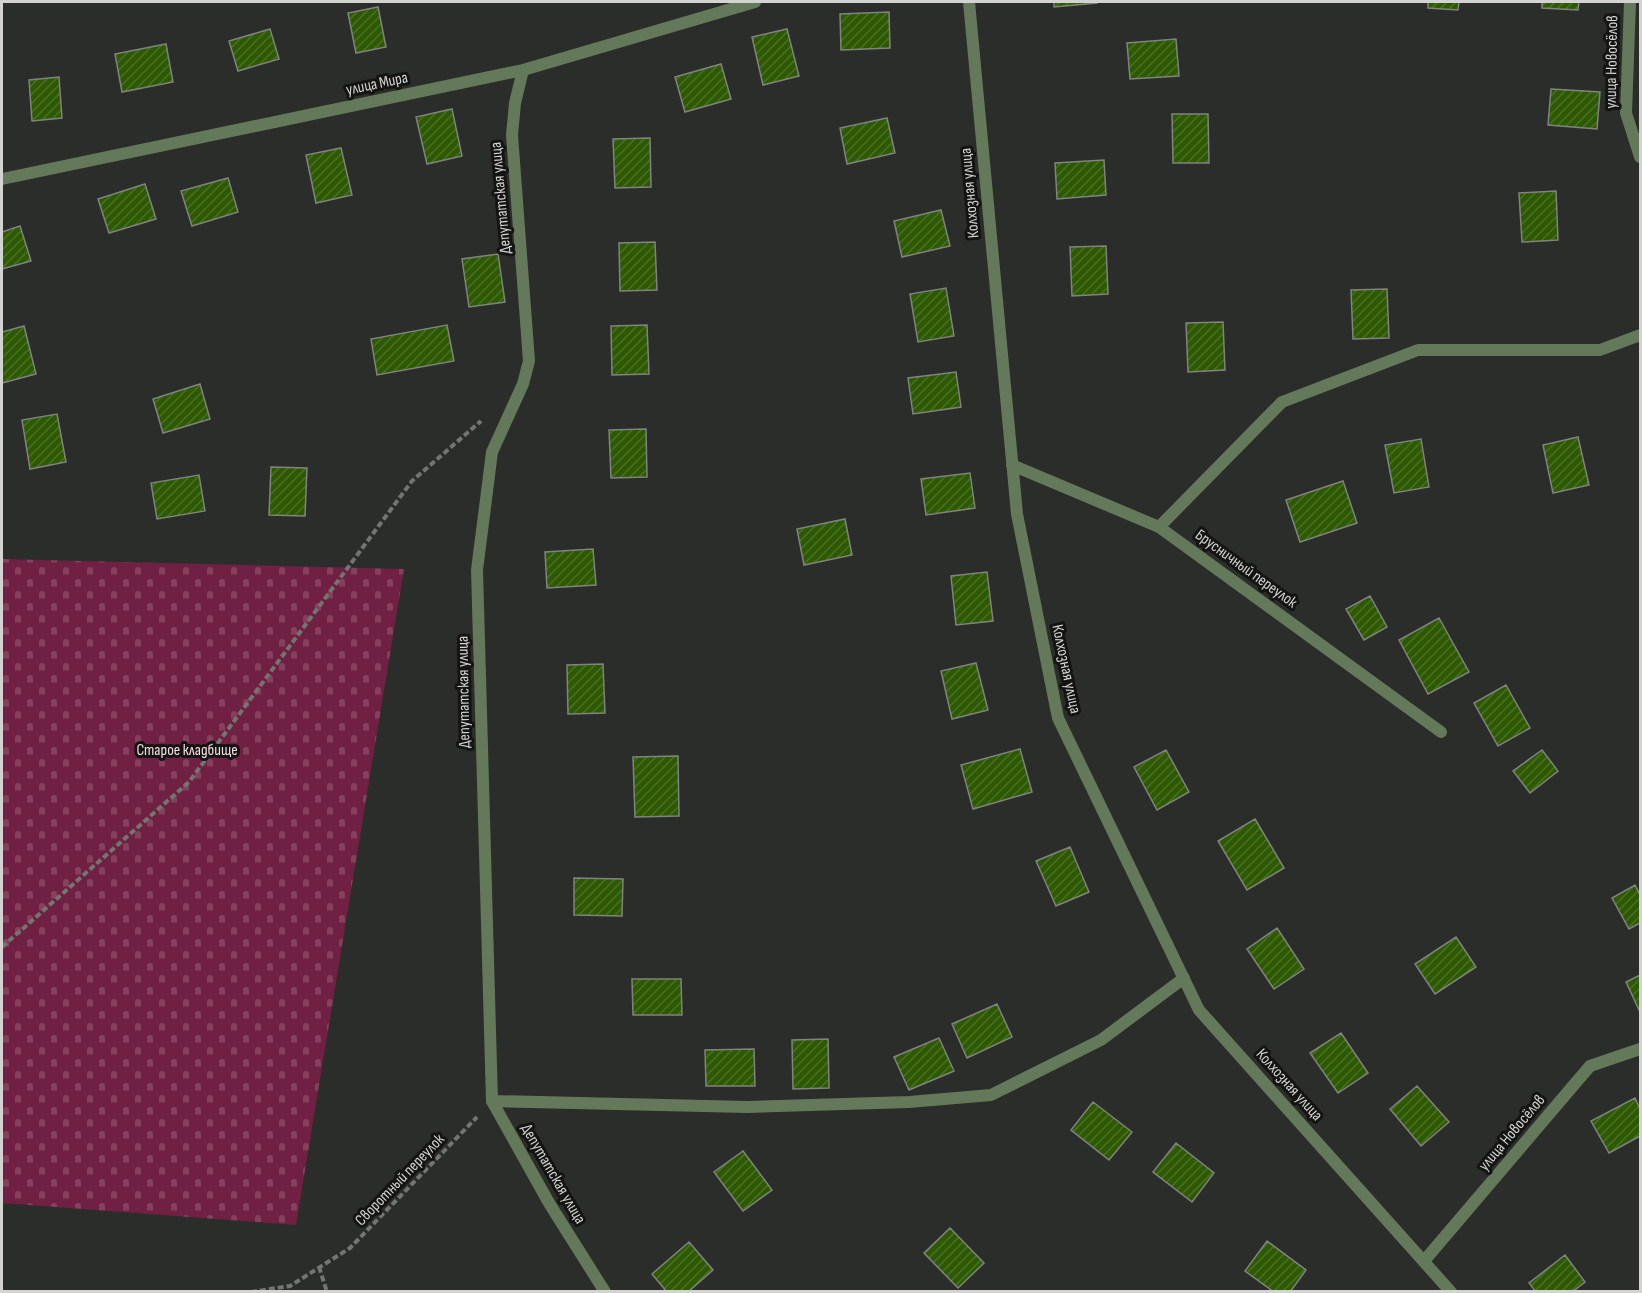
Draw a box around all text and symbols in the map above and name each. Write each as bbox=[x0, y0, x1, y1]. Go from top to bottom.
street label: улица Новосёлов bbox=[1602, 15, 1622, 109]
street label: улица Мира bbox=[344, 68, 410, 100]
street label: Депутатская улица bbox=[487, 141, 515, 255]
street label: Колхозная улица bbox=[957, 147, 983, 239]
street label: Брусничный переулок bbox=[1191, 526, 1301, 613]
street label: Колхозная улица bbox=[1047, 623, 1085, 715]
street label: Депутатская улица bbox=[454, 636, 474, 748]
park label: Старое кладбище bbox=[136, 741, 238, 760]
street label: Колхозная улица bbox=[1252, 1045, 1326, 1125]
street label: улица Новосёлов bbox=[1475, 1091, 1549, 1175]
street label: Депутатская улица bbox=[517, 1121, 589, 1227]
street label: Своротный переулок bbox=[351, 1129, 449, 1230]

